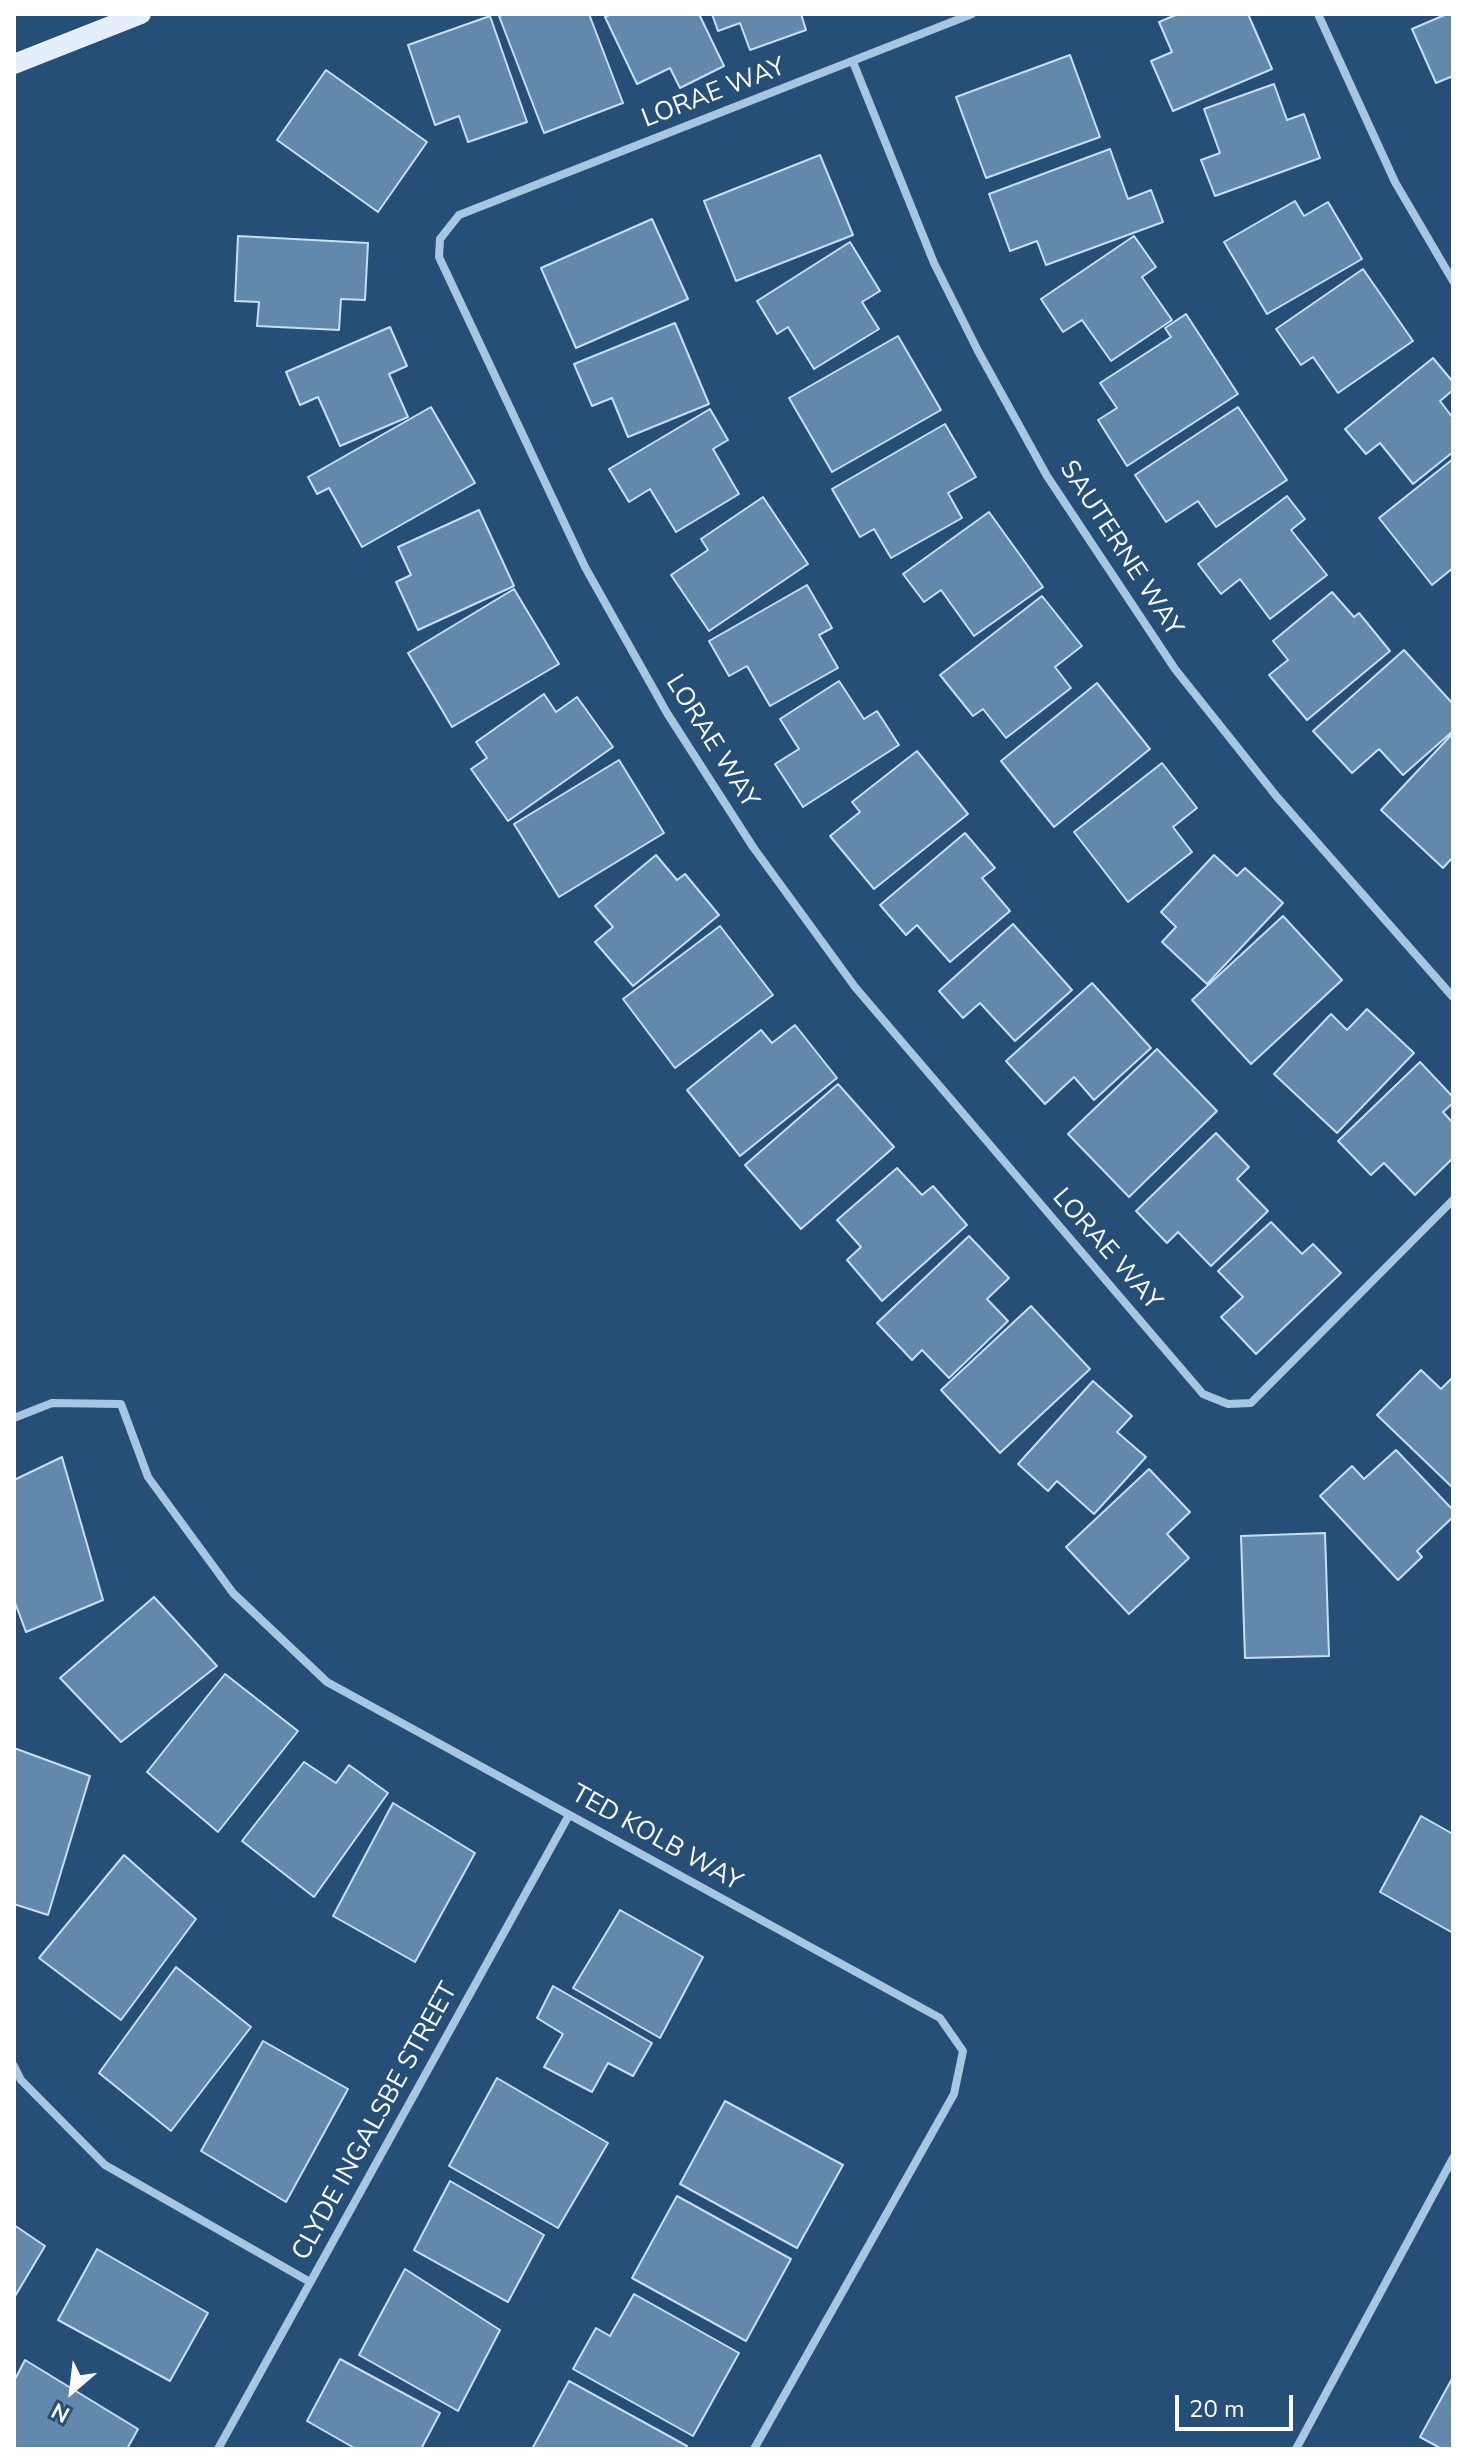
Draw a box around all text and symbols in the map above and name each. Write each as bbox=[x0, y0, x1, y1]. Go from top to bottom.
street label: LORAE WAY bbox=[638, 52, 790, 136]
street label: SAUTERNE WAY bbox=[1052, 455, 1188, 643]
street label: LORAE WAY bbox=[658, 670, 764, 814]
street label: LORAE WAY bbox=[1045, 1183, 1167, 1317]
street label: TED KOLB WAY bbox=[565, 1779, 747, 1899]
street label: CLYDE INGALSBE STREET bbox=[287, 1978, 465, 2266]
north arrow bbox=[32, 2351, 112, 2431]
scale bar bbox=[1179, 2379, 1297, 2429]
text: 20 m bbox=[1189, 2393, 1245, 2425]
text: N bbox=[46, 2395, 75, 2429]

